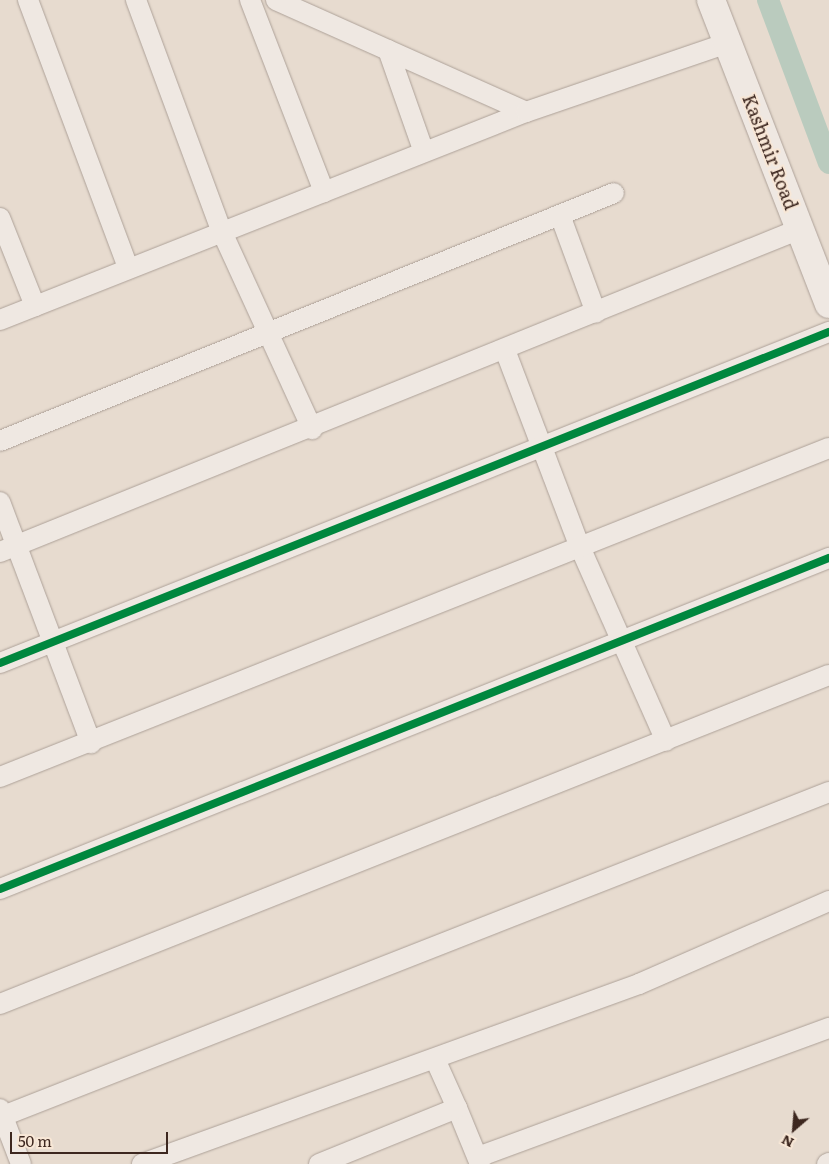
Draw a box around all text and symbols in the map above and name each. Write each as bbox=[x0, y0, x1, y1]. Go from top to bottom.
street label: Kashmir Road bbox=[738, 91, 802, 213]
north arrow bbox=[769, 1104, 819, 1154]
scale bar bbox=[12, 1122, 170, 1154]
text: 50 m bbox=[18, 1129, 52, 1152]
text: N bbox=[777, 1131, 797, 1154]

